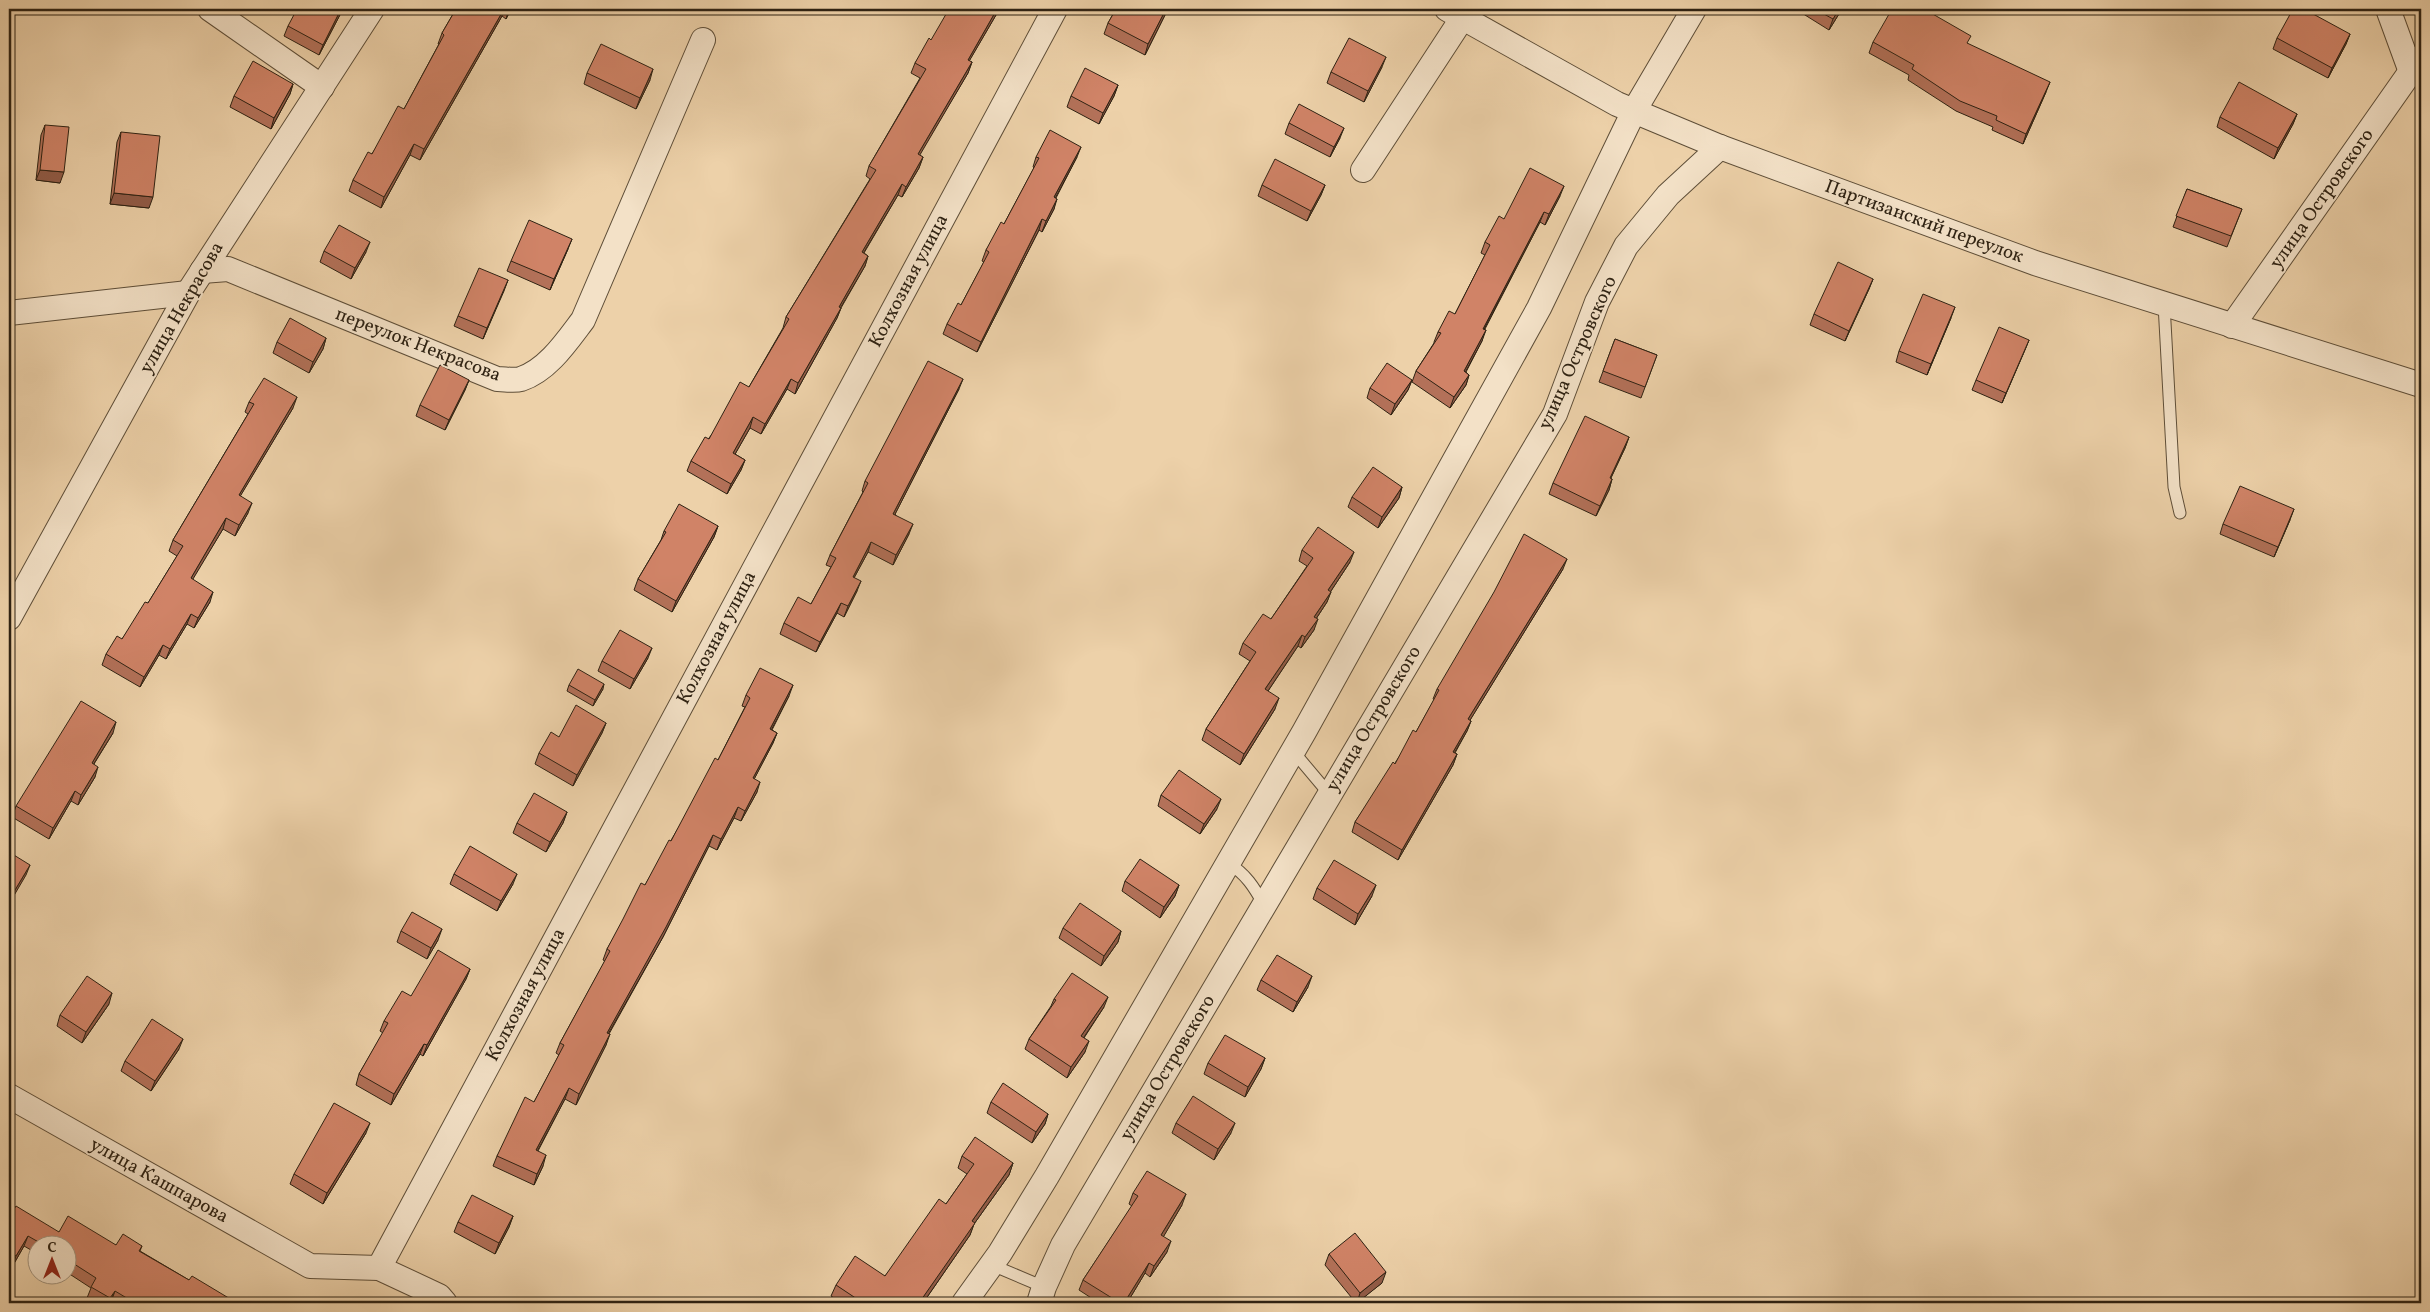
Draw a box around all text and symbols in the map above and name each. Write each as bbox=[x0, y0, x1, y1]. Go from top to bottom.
street label: улица Островского bbox=[2264, 124, 2380, 274]
street label: Партизанский переулок bbox=[1821, 174, 2027, 270]
street label: Колхозная улица bbox=[863, 210, 955, 352]
street label: улица Некрасова bbox=[134, 237, 230, 379]
street label: улица Островского bbox=[1532, 272, 1624, 434]
street label: переулок Некрасова bbox=[331, 301, 505, 389]
street label: Колхозная улица bbox=[671, 567, 763, 709]
street label: улица Островского bbox=[1320, 641, 1428, 797]
street label: Колхозная улица bbox=[480, 924, 572, 1066]
street label: улица Островского bbox=[1114, 990, 1222, 1146]
street label: улица Кашпарова bbox=[85, 1132, 233, 1230]
north arrow bbox=[28, 1234, 78, 1284]
text: С bbox=[47, 1239, 57, 1258]

